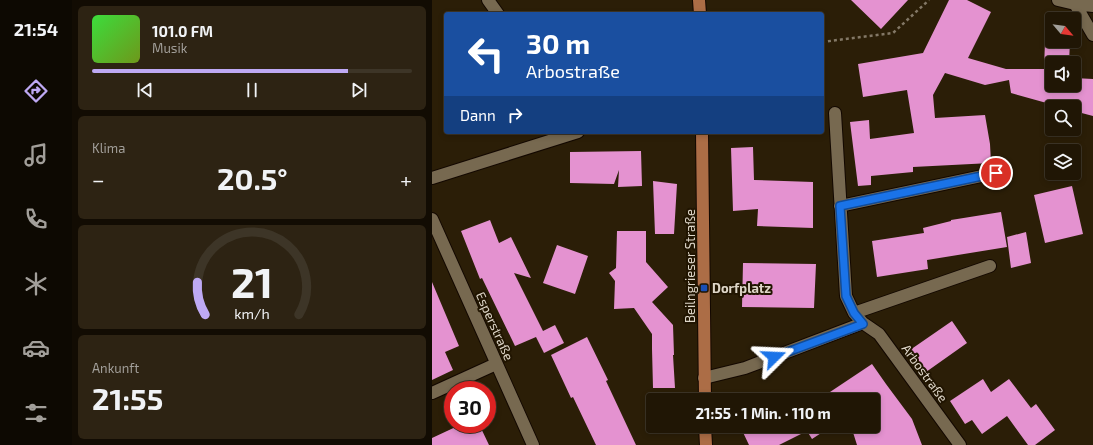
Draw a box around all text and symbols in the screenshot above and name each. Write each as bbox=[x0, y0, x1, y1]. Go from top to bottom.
north arrow bbox=[1045, 12, 1081, 48]
map controls bbox=[1045, 12, 1081, 180]
text: 21:54 bbox=[14, 18, 58, 40]
text: 101.0 FM bbox=[152, 22, 213, 40]
text: 30 m bbox=[526, 26, 590, 60]
icon: left bbox=[460, 28, 512, 80]
text: Musik bbox=[152, 40, 187, 56]
button: sound bbox=[1045, 56, 1081, 92]
text: Arbostraße bbox=[526, 60, 620, 82]
icon: directions bbox=[22, 77, 50, 105]
icon: previous bbox=[134, 79, 156, 101]
icon: pause bbox=[241, 79, 263, 101]
icon: next bbox=[348, 79, 370, 101]
button: search bbox=[1045, 100, 1081, 136]
icon: right bbox=[504, 104, 526, 126]
text: Dann bbox=[460, 106, 496, 124]
text: Klima bbox=[92, 140, 125, 156]
icon: music bbox=[22, 141, 50, 169]
button: layers bbox=[1045, 144, 1081, 180]
pin bbox=[979, 156, 1013, 190]
text: 20.5° bbox=[217, 160, 288, 196]
icon: arrive bbox=[985, 162, 1007, 184]
text: − bbox=[92, 166, 105, 192]
text: + bbox=[400, 166, 412, 192]
icon: phone bbox=[22, 205, 50, 233]
street label: Beilngrieser Straße bbox=[682, 209, 698, 323]
text: 21 bbox=[231, 256, 273, 306]
icon: climate bbox=[22, 270, 50, 298]
place label: Dorfplatz bbox=[712, 280, 771, 296]
marker: Dorfplatz bbox=[699, 283, 709, 293]
street label: Esperstraße bbox=[473, 289, 517, 363]
text: km/h bbox=[234, 305, 270, 322]
icon: car bbox=[22, 334, 50, 362]
position arrow bbox=[753, 336, 795, 378]
street label: Arbostraße bbox=[899, 341, 951, 405]
text: Ankunft bbox=[92, 360, 139, 376]
text: 21:55 bbox=[92, 380, 163, 416]
speed limit sign: 30 bbox=[444, 381, 496, 433]
icon: filters bbox=[22, 399, 50, 427]
text: 21:55 · 1 Min. · 110 m bbox=[695, 404, 831, 422]

